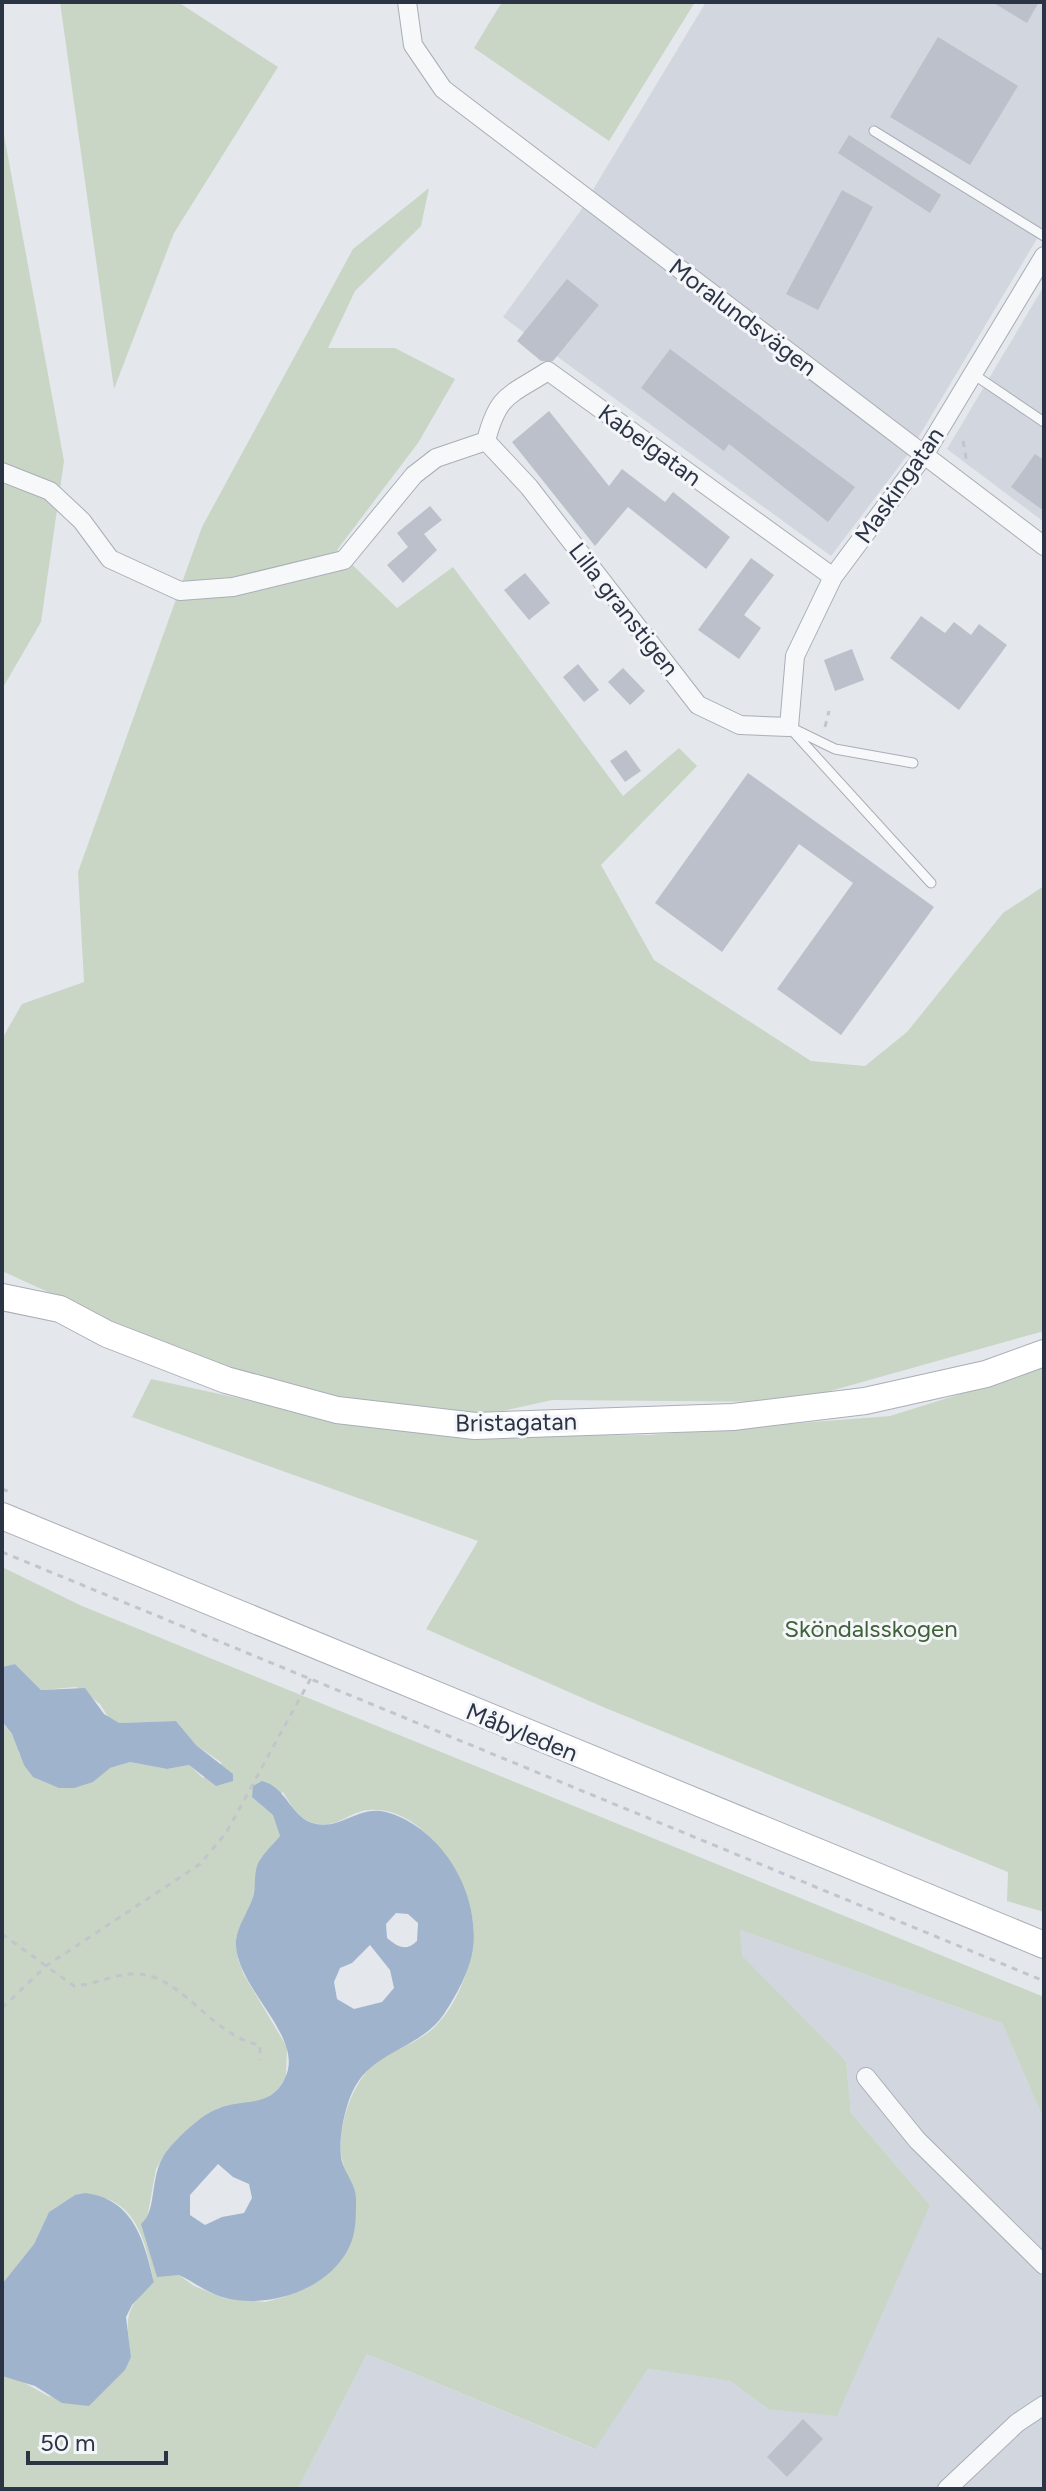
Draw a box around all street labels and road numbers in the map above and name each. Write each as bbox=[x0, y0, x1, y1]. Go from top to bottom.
street label: Moralundsvägen bbox=[664, 252, 822, 382]
street label: Kabelgatan bbox=[593, 398, 707, 492]
street label: Maskingatan bbox=[848, 421, 950, 549]
street label: Lilla granstigen bbox=[563, 537, 685, 681]
street label: Bristagatan bbox=[455, 1406, 577, 1438]
street label: Måbyleden bbox=[462, 1696, 582, 1768]

